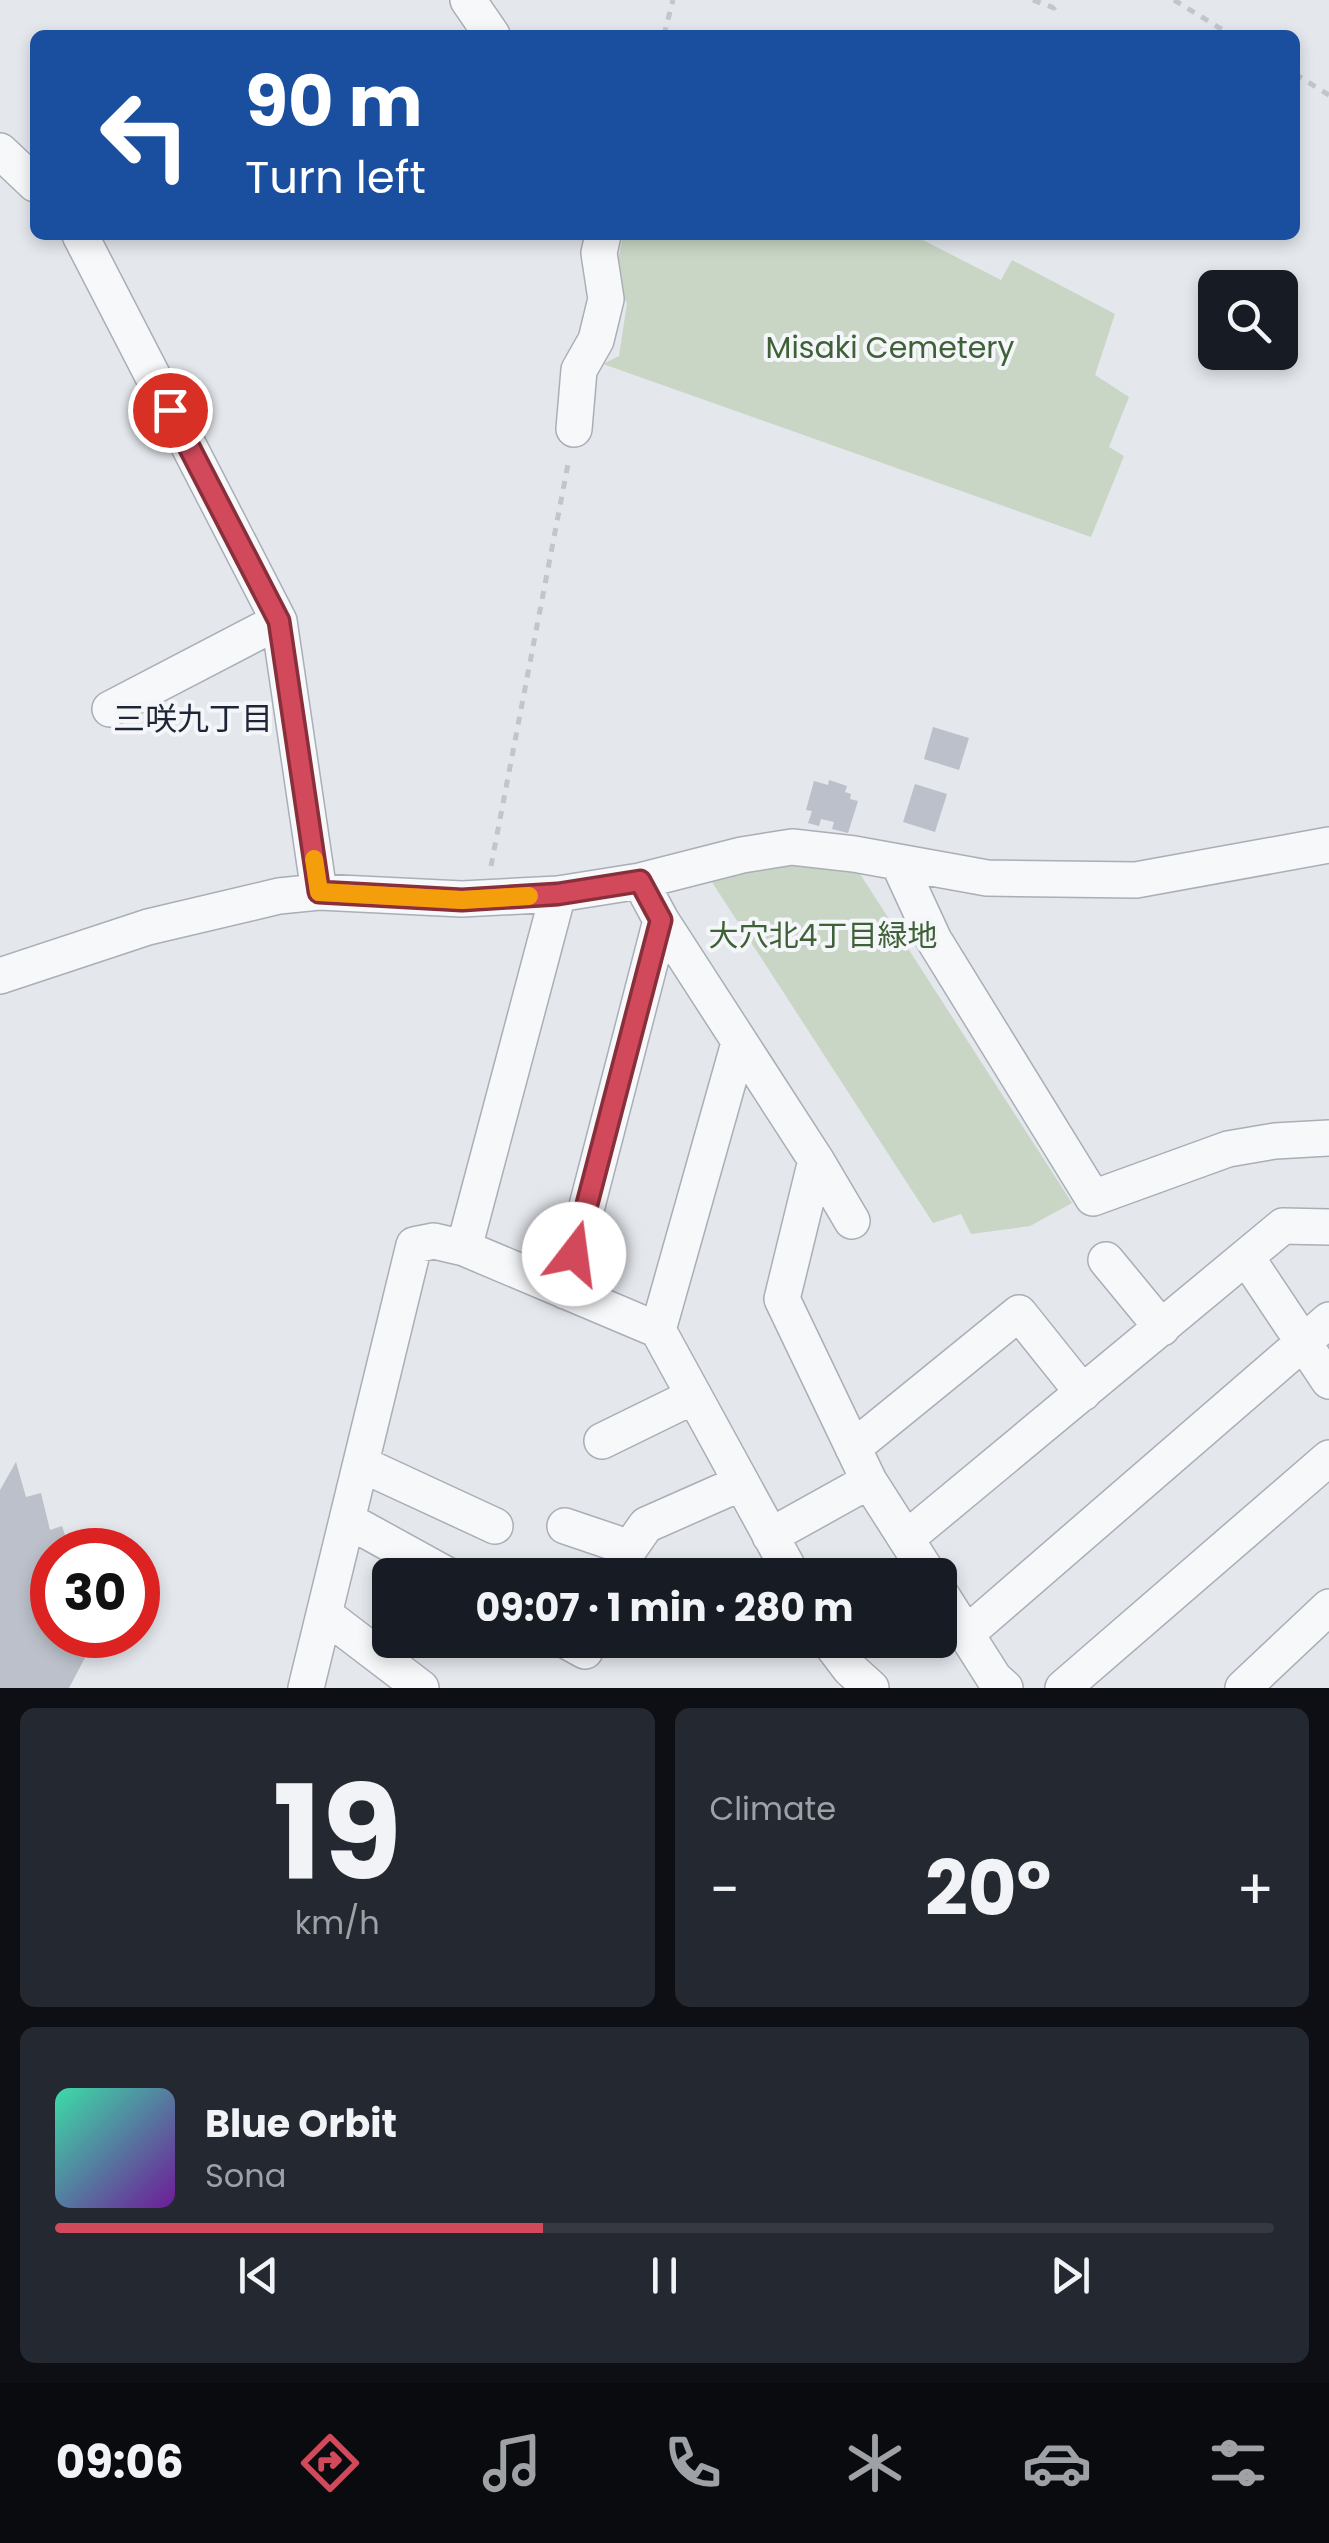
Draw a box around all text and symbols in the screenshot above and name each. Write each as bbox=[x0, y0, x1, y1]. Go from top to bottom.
text: 90 m bbox=[245, 52, 423, 151]
icon: left bbox=[80, 70, 210, 200]
text: Turn left bbox=[245, 146, 426, 209]
map controls bbox=[1198, 270, 1298, 370]
button: search bbox=[1198, 270, 1298, 370]
park label: Misaki Cemetery bbox=[766, 326, 1015, 369]
pin bbox=[128, 368, 213, 453]
icon: arrive bbox=[143, 383, 198, 438]
district label: 三咲九丁目 bbox=[113, 696, 273, 741]
park label: 大穴北4丁目緑地 bbox=[709, 914, 937, 957]
position arrow bbox=[522, 1202, 626, 1306]
speed limit sign: 30 bbox=[30, 1528, 160, 1658]
text: 09:07 · 1 min · 280 m bbox=[476, 1581, 853, 1634]
text: 19 bbox=[273, 1742, 402, 1925]
text: Climate bbox=[710, 1786, 836, 1831]
text: 20° bbox=[925, 1836, 1051, 1941]
text: − bbox=[710, 1851, 740, 1928]
text: + bbox=[1236, 1851, 1274, 1928]
text: km/h bbox=[295, 1900, 380, 1945]
text: Blue Orbit bbox=[205, 2097, 397, 2150]
text: Sona bbox=[205, 2153, 286, 2198]
icon: previous bbox=[231, 2248, 286, 2303]
icon: pause bbox=[637, 2248, 692, 2303]
icon: next bbox=[1043, 2248, 1098, 2303]
icon: directions bbox=[295, 2428, 365, 2498]
icon: music bbox=[477, 2428, 547, 2498]
icon: phone bbox=[658, 2428, 728, 2498]
icon: climate bbox=[840, 2428, 910, 2498]
icon: car bbox=[1022, 2428, 1092, 2498]
icon: filters bbox=[1203, 2428, 1273, 2498]
text: 09:06 bbox=[56, 2431, 184, 2494]

